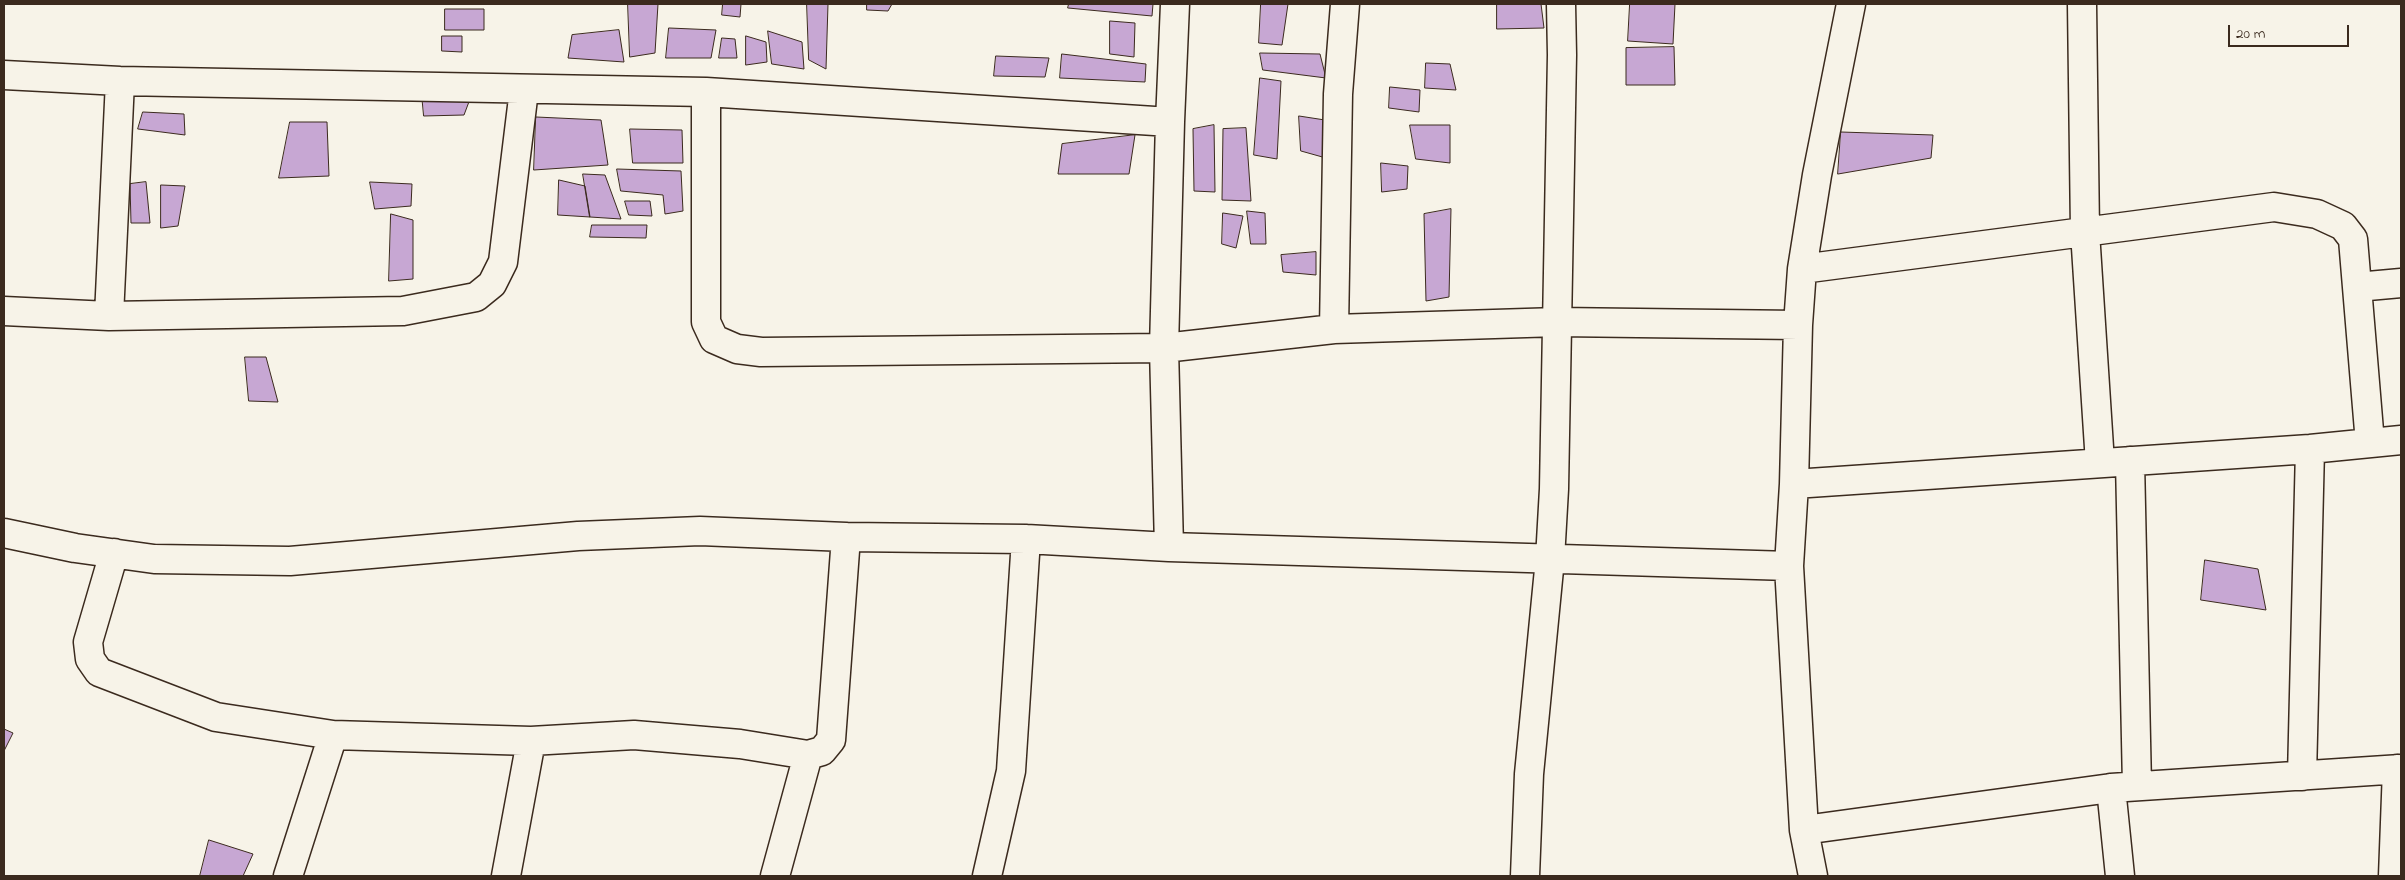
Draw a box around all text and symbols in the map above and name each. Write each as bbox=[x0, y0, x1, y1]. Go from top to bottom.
scale bar bbox=[2230, 15, 2351, 47]
text: 20 m bbox=[2236, 23, 2265, 45]

